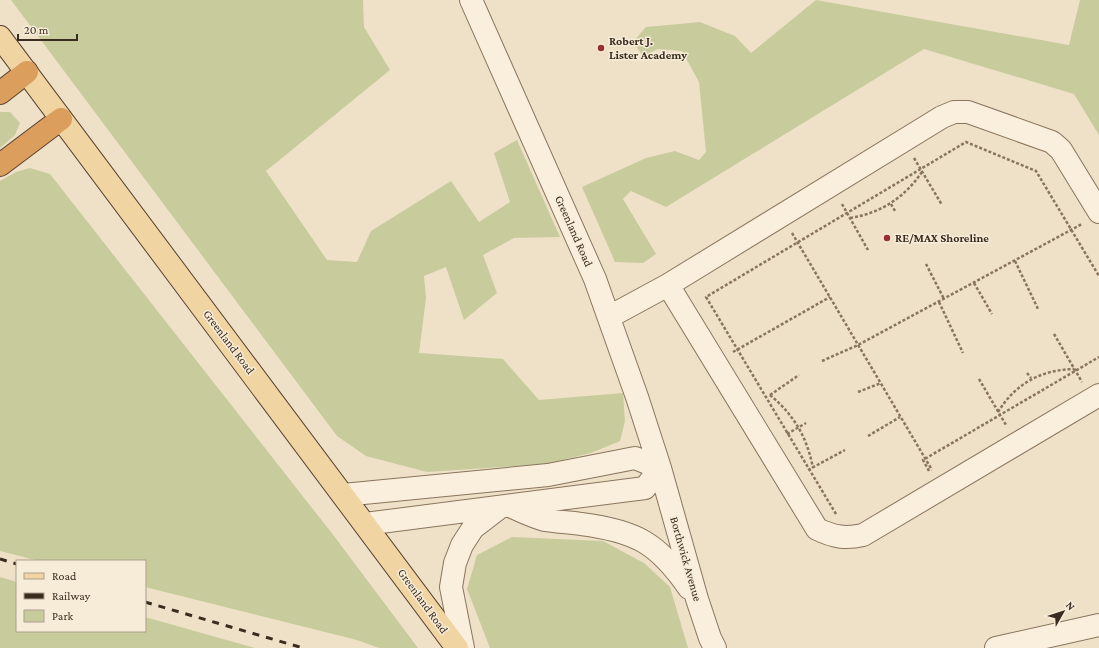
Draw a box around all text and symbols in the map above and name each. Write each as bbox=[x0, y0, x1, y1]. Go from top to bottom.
scale bar bbox=[18, 16, 77, 42]
text: 20 m bbox=[24, 23, 49, 37]
place label: Robert J. Lister Academy bbox=[609, 34, 687, 62]
marker: Robert J. Lister Academy bbox=[596, 43, 606, 53]
street label: Greenland Road bbox=[552, 193, 596, 269]
place label: RE/MAX Shoreline bbox=[895, 231, 989, 245]
marker: RE/MAX Shoreline bbox=[882, 233, 892, 243]
street label: Greenland Road bbox=[200, 307, 258, 377]
street label: Borthwick Avenue bbox=[667, 515, 705, 603]
legend bbox=[16, 560, 146, 632]
street label: Greenland Road bbox=[395, 566, 452, 637]
text: Road bbox=[52, 569, 77, 583]
text: Railway bbox=[52, 589, 91, 603]
north arrow bbox=[1043, 592, 1083, 632]
text: N bbox=[1064, 599, 1078, 613]
text: Park bbox=[52, 609, 74, 623]

